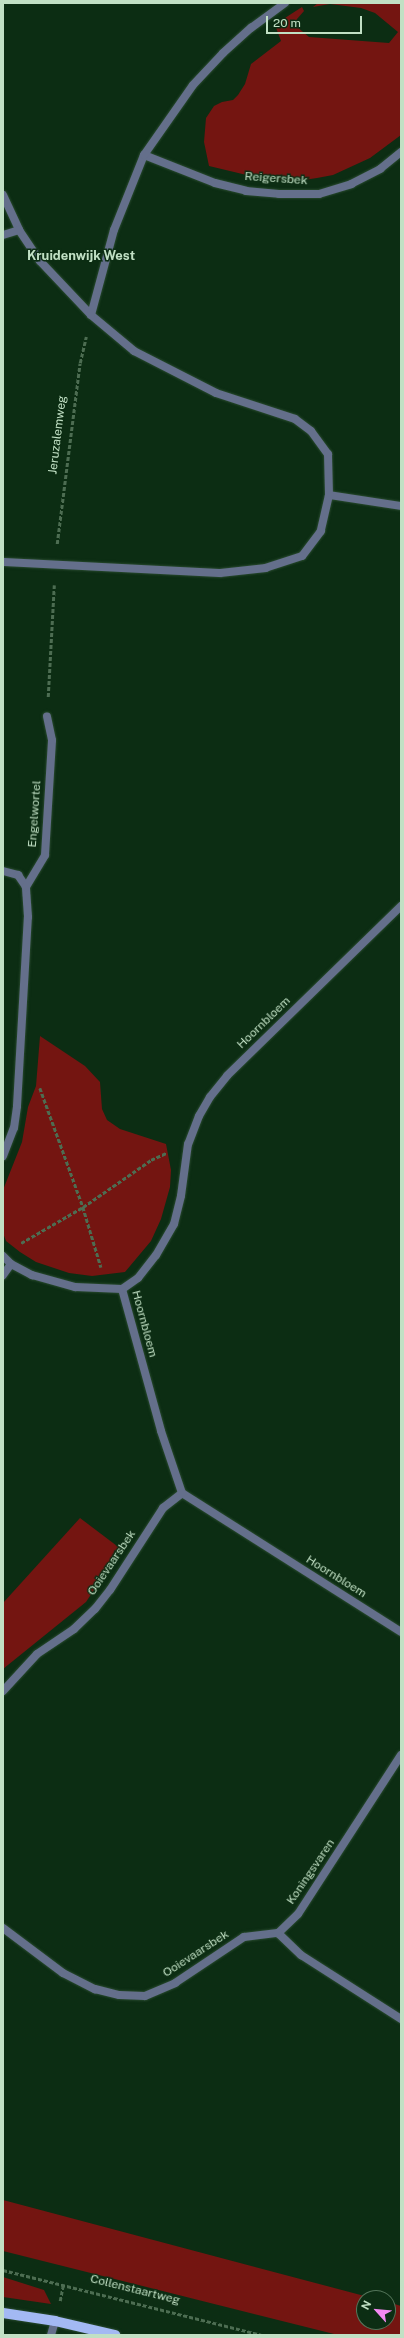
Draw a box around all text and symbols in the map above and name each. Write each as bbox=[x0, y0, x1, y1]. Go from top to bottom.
scale bar bbox=[268, 8, 364, 34]
text: 20 m bbox=[273, 16, 301, 30]
street label: Reigersbek bbox=[244, 170, 308, 188]
district label: Kruidenwijk West bbox=[27, 248, 135, 264]
street label: Jeruzalemweg bbox=[46, 395, 70, 475]
street label: Engelwortel bbox=[25, 780, 45, 848]
street label: Hoornbloem bbox=[234, 994, 294, 1052]
street label: Hoornbloem bbox=[128, 1289, 160, 1359]
street label: Ooievaarsbek bbox=[85, 1528, 139, 1598]
street label: Hoornbloem bbox=[303, 1553, 369, 1601]
street label: Koningsvaren bbox=[284, 1837, 338, 1907]
street label: Ooievaarsbek bbox=[160, 1927, 232, 1981]
street label: Collenstaartweg bbox=[89, 2272, 181, 2308]
north arrow bbox=[356, 2290, 396, 2330]
text: N bbox=[359, 2298, 373, 2312]

